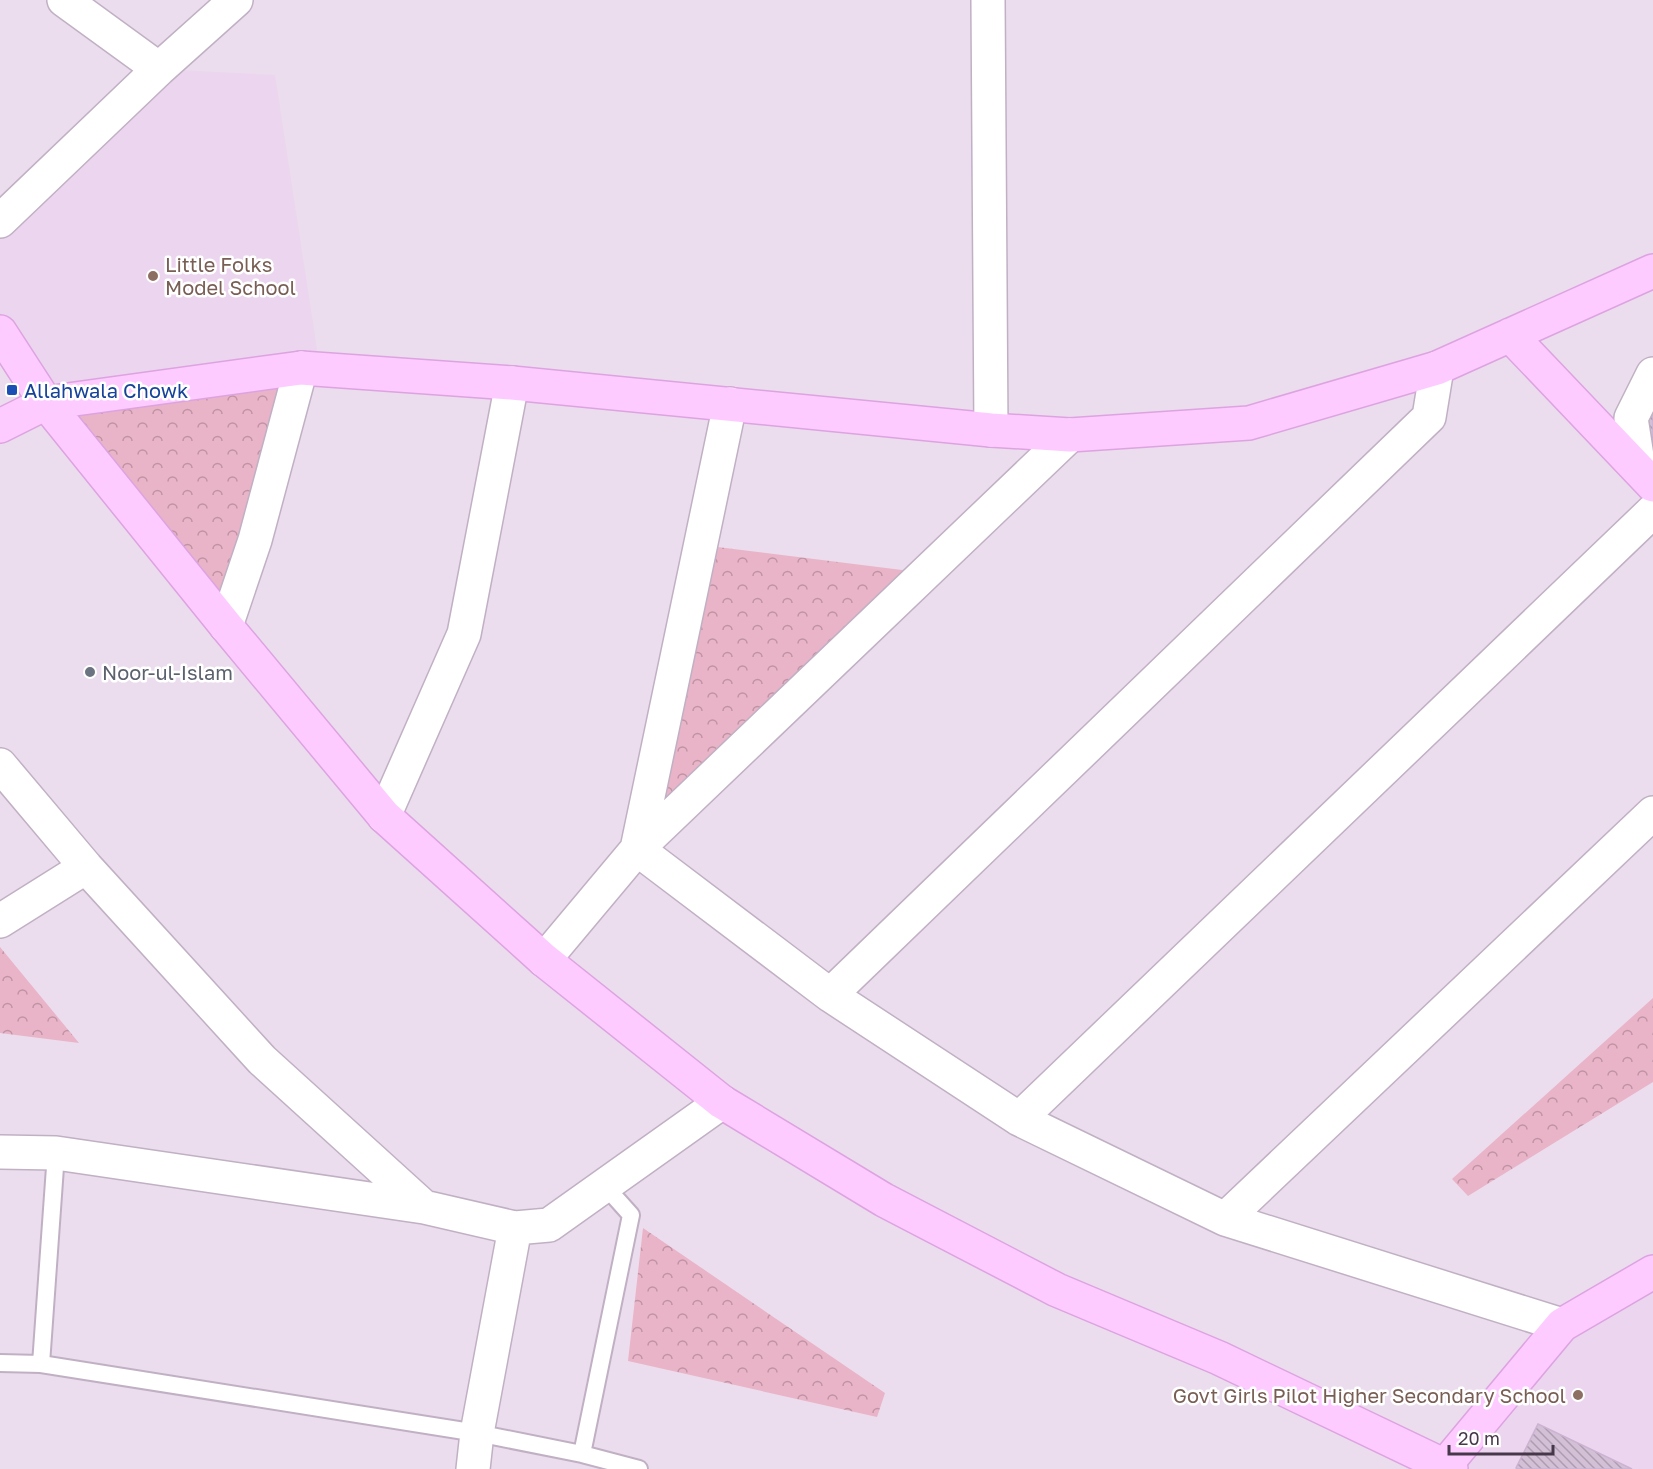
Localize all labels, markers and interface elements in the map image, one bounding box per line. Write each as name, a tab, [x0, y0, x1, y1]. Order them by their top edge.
place label: Little Folks Model School	[165, 252, 296, 299]
marker: Little Folks Model School	[146, 269, 160, 283]
place label: Allahwala Chowk	[24, 378, 188, 402]
marker: Allahwala Chowk	[5, 383, 19, 397]
place label: Noor-ul-Islam	[102, 660, 233, 684]
marker: Noor-ul-Islam	[83, 665, 97, 679]
place label: Govt Girls Pilot Higher Secondary School	[1173, 1383, 1566, 1407]
marker: Govt Girls Pilot Higher Secondary School	[1571, 1388, 1585, 1402]
scale bar	[1449, 1418, 1552, 1456]
text: 20 m	[1458, 1427, 1500, 1449]

